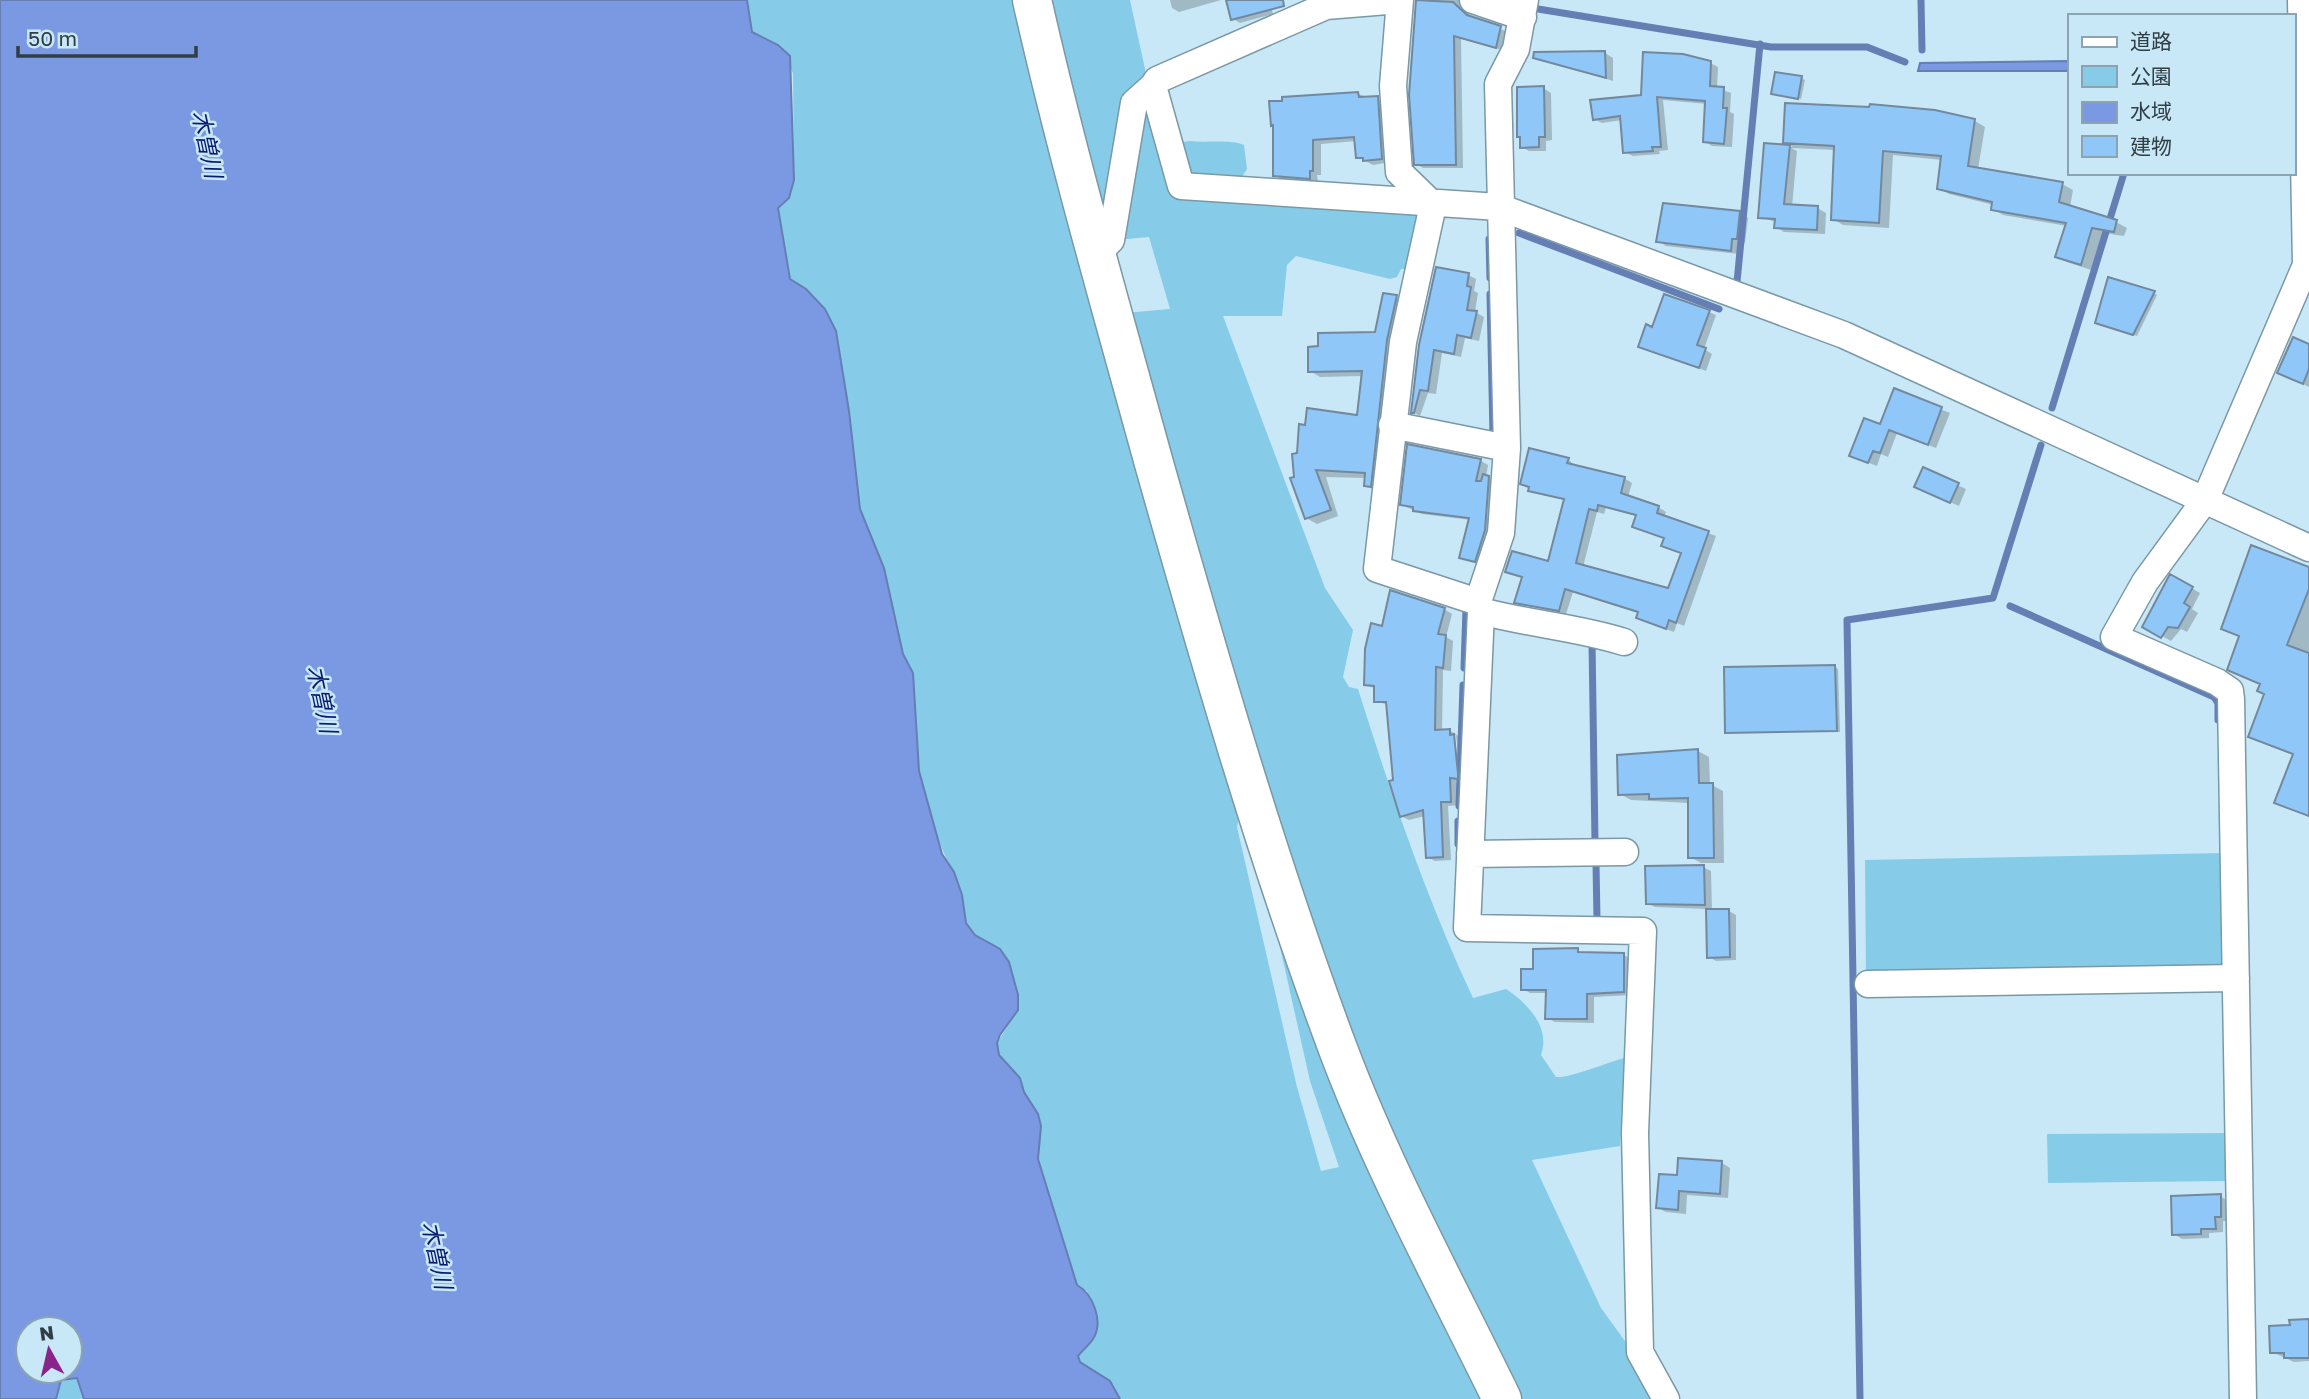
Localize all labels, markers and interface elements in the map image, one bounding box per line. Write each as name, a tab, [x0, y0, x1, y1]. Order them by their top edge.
scale bar	[18, 14, 196, 58]
legend	[2068, 14, 2295, 175]
text: 50 m	[28, 25, 77, 51]
text: 道路	[2130, 28, 2172, 54]
text: 公園	[2130, 63, 2172, 89]
text: 水域	[2130, 98, 2172, 124]
water label: 木曽川	[187, 107, 229, 184]
text: 建物	[2130, 133, 2172, 159]
water label: 木曽川	[302, 662, 344, 739]
water label: 木曽川	[417, 1218, 459, 1295]
north arrow	[14, 1315, 84, 1385]
text: N	[38, 1320, 55, 1345]

